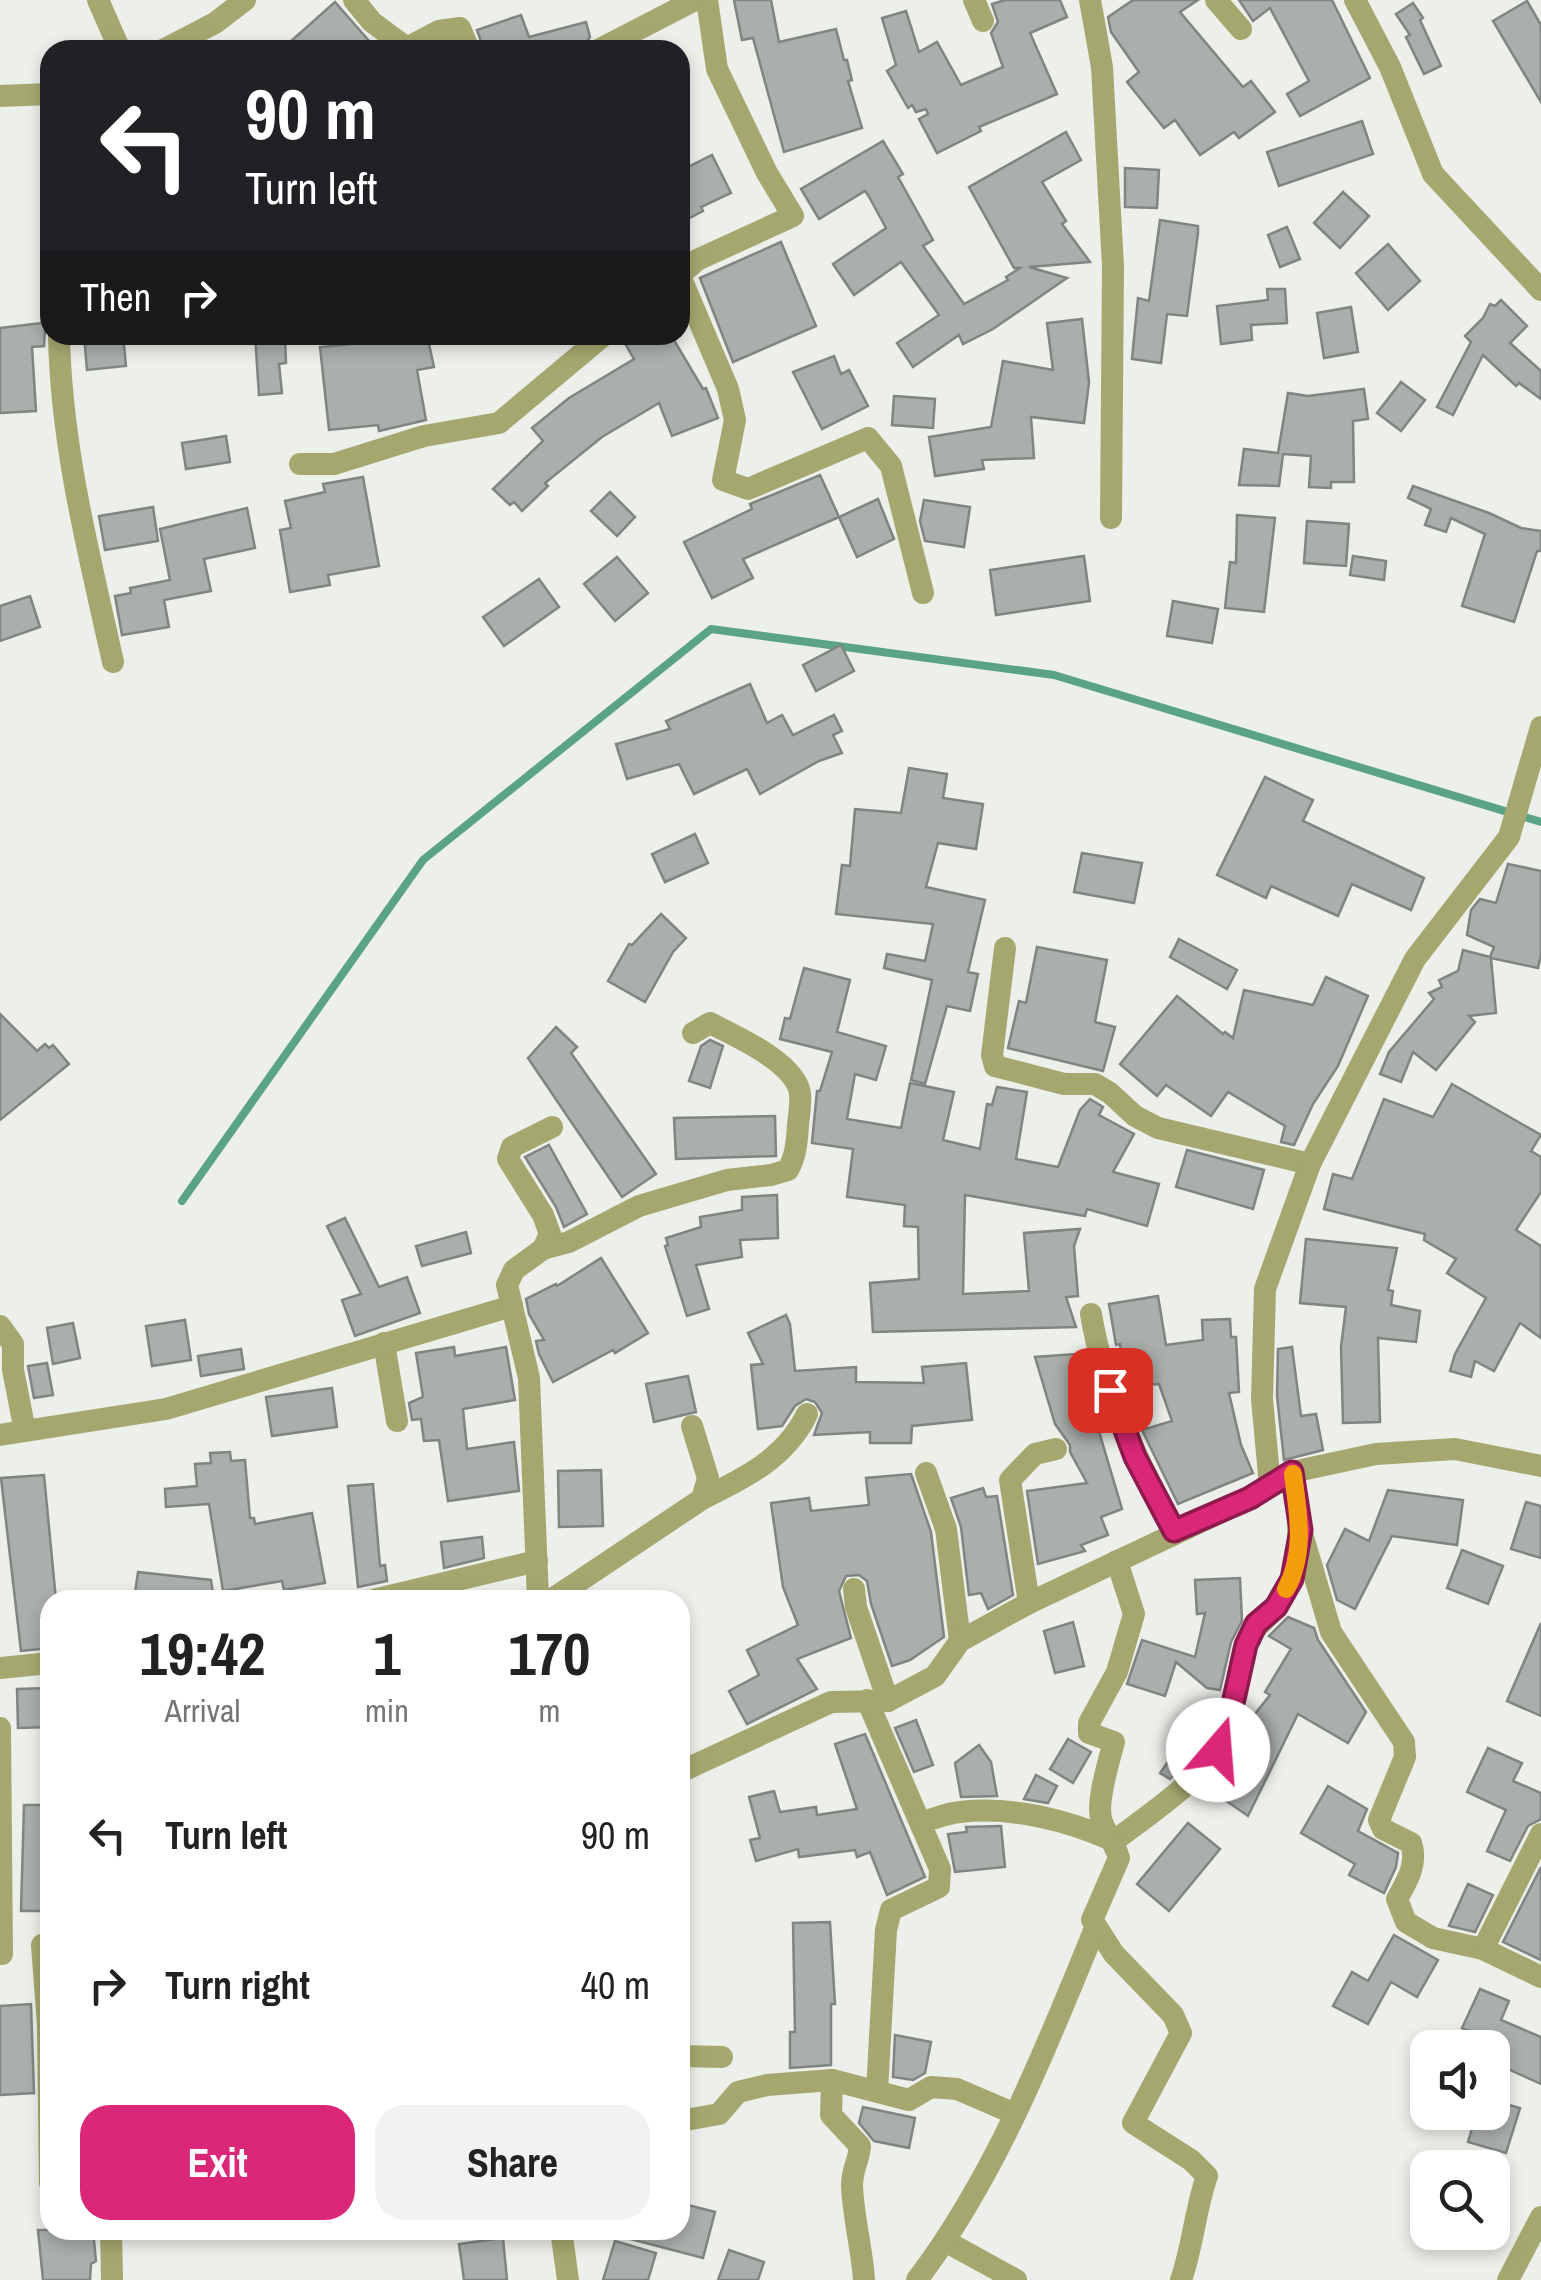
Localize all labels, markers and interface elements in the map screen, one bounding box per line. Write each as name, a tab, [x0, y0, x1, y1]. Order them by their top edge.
text: 90 m	[245, 67, 376, 161]
icon: left	[80, 80, 210, 210]
text: Turn left	[245, 157, 377, 218]
icon: right	[171, 270, 226, 325]
text: Then	[80, 272, 151, 323]
pin	[1068, 1348, 1153, 1433]
icon: arrive	[1083, 1363, 1138, 1418]
text: 19:42	[140, 1613, 265, 1694]
text: 1	[373, 1613, 401, 1694]
text: 170	[508, 1613, 590, 1694]
text: Arrival	[165, 1689, 240, 1732]
text: min	[365, 1689, 409, 1732]
text: m	[538, 1689, 560, 1732]
position arrow	[1166, 1698, 1270, 1802]
icon: left	[80, 1808, 135, 1863]
text: Turn left	[165, 1810, 287, 1861]
text: 90 m	[581, 1810, 650, 1861]
icon: right	[80, 1958, 135, 2013]
text: Turn right	[165, 1960, 310, 2011]
text: 40 m	[581, 1960, 650, 2011]
map controls	[1410, 2030, 1510, 2250]
button: sound	[1410, 2030, 1510, 2130]
button: Exit	[80, 2105, 355, 2220]
button: Share	[375, 2105, 650, 2220]
button: search	[1410, 2150, 1510, 2250]

